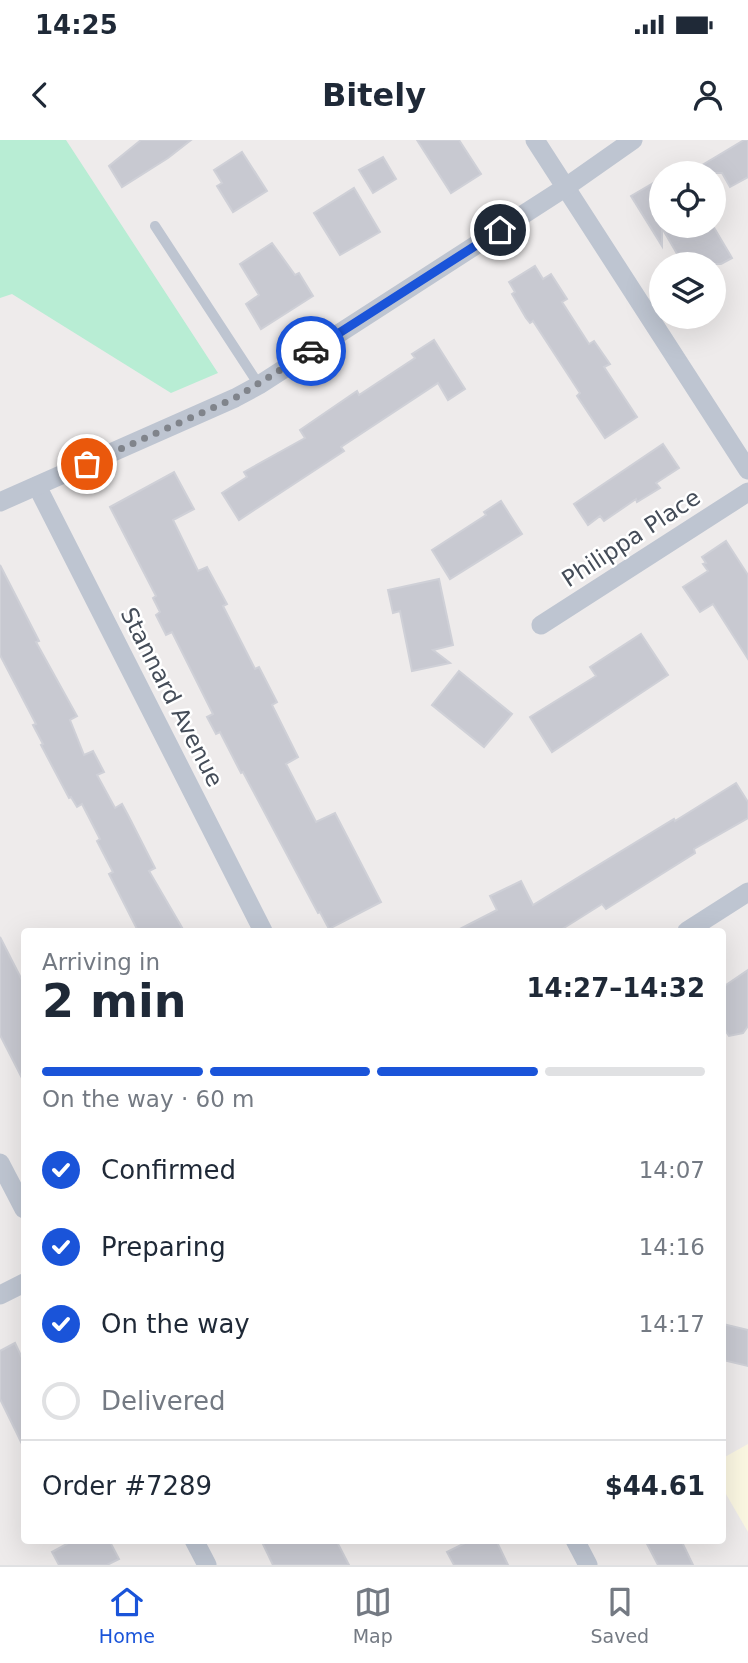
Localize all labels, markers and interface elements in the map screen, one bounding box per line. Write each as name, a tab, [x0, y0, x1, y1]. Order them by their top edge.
text: 14:25	[35, 10, 118, 40]
icon: back	[21, 76, 59, 114]
text: Bitely	[322, 76, 426, 114]
icon: person	[689, 76, 727, 114]
map controls	[649, 161, 726, 329]
button: locate	[649, 161, 726, 238]
pin	[470, 200, 530, 260]
icon: home	[481, 211, 519, 249]
button: layers	[649, 252, 726, 329]
courier	[276, 316, 346, 386]
icon: car	[292, 332, 330, 370]
pin	[57, 434, 117, 494]
icon: bag	[68, 445, 106, 483]
street label: Philippa Place	[557, 484, 705, 592]
street label: Stannard Avenue	[116, 603, 228, 791]
text: Arriving in	[42, 949, 160, 975]
text: 14:27–14:32	[526, 973, 705, 1003]
text: 2 min	[42, 974, 186, 1028]
text: On the way · 60 m	[42, 1086, 254, 1112]
icon: check	[42, 1151, 80, 1189]
text: Confirmed	[101, 1155, 236, 1185]
text: 14:07	[639, 1157, 705, 1183]
icon: check	[42, 1228, 80, 1266]
text: Preparing	[101, 1232, 226, 1262]
text: 14:16	[639, 1234, 705, 1260]
icon: check	[42, 1305, 80, 1343]
text: On the way	[101, 1309, 250, 1339]
text: 14:17	[639, 1311, 705, 1337]
text: Delivered	[101, 1386, 225, 1416]
text: Order #7289	[42, 1471, 212, 1501]
text: $44.61	[605, 1471, 705, 1501]
tab: Home	[99, 1583, 155, 1647]
tab: Map	[353, 1583, 393, 1647]
tab: Saved	[590, 1583, 649, 1647]

